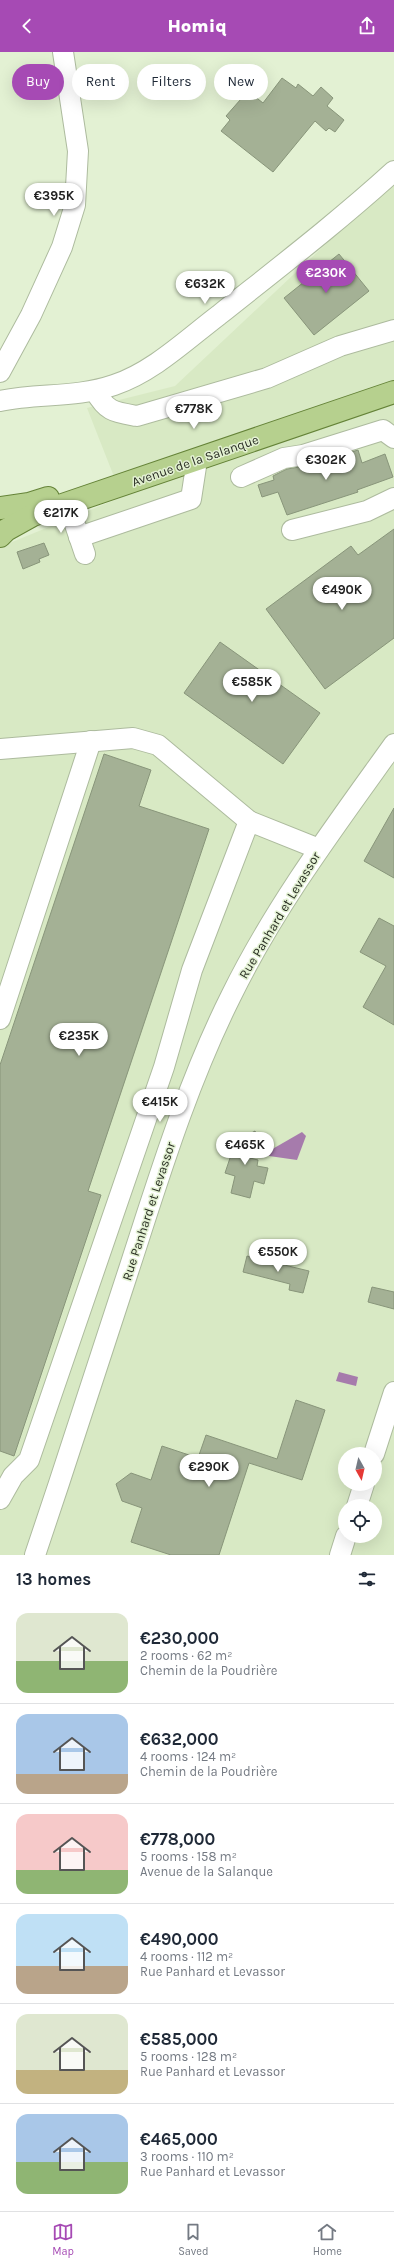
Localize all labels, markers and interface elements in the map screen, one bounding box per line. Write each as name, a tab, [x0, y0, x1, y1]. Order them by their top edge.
icon: back	[16, 15, 38, 37]
text: Homiq	[167, 15, 227, 37]
icon: share	[356, 15, 378, 37]
chip: Buy	[12, 64, 64, 100]
chip: Rent	[72, 64, 129, 100]
chip: Filters	[137, 64, 206, 100]
chip: New	[214, 64, 268, 100]
pin: €395K	[26, 183, 82, 217]
text: €395K	[34, 188, 74, 203]
pin: €230K	[298, 260, 354, 294]
text: €230K	[306, 265, 346, 280]
pin: €632K	[177, 271, 233, 305]
text: €632K	[185, 276, 225, 291]
pin: €778K	[166, 396, 222, 430]
text: €778K	[175, 401, 213, 416]
street label: Avenue de la Salanque	[130, 432, 261, 490]
pin: €302K	[298, 447, 354, 481]
text: €302K	[306, 452, 346, 467]
pin: €217K	[33, 500, 89, 534]
text: €217K	[43, 505, 79, 520]
pin: €490K	[314, 577, 370, 611]
text: €490K	[322, 582, 362, 597]
pin: €585K	[224, 669, 280, 703]
text: €585K	[232, 674, 272, 689]
street label: Rue Panhard et Levassor	[236, 849, 323, 981]
pin: €235K	[51, 1023, 107, 1057]
text: €235K	[59, 1028, 99, 1043]
pin: €415K	[132, 1089, 188, 1123]
text: €415K	[142, 1094, 178, 1109]
pin: €465K	[217, 1132, 273, 1166]
text: €465K	[225, 1137, 265, 1152]
street label: Rue Panhard et Levassor	[119, 1140, 178, 1282]
pin: €550K	[250, 1239, 306, 1273]
text: €550K	[258, 1244, 298, 1259]
north arrow	[338, 1447, 382, 1491]
map controls	[338, 1447, 382, 1543]
pin: €290K	[181, 1454, 237, 1488]
text: €290K	[189, 1459, 229, 1474]
button: locate	[338, 1499, 382, 1543]
icon: filters	[356, 1568, 378, 1590]
text: 13 homes	[16, 1569, 91, 1589]
text: €230,000	[140, 1628, 219, 1648]
icon: home	[48, 1629, 96, 1677]
text: 2 rooms · 62 m²	[140, 1648, 232, 1663]
text: Chemin de la Poudrière	[140, 1663, 277, 1678]
text: €632,000	[140, 1729, 219, 1749]
icon: home	[48, 1730, 96, 1778]
text: 4 rooms · 124 m²	[140, 1749, 236, 1764]
text: Chemin de la Poudrière	[140, 1764, 277, 1779]
text: €778,000	[140, 1829, 215, 1849]
icon: home	[48, 1830, 96, 1878]
text: 5 rooms · 158 m²	[140, 1849, 237, 1864]
text: Avenue de la Salanque	[140, 1864, 273, 1879]
text: €490,000	[140, 1929, 219, 1949]
icon: home	[48, 1930, 96, 1978]
text: 4 rooms · 112 m²	[140, 1949, 233, 1964]
text: Rue Panhard et Levassor	[140, 1964, 285, 1979]
text: €585,000	[140, 2029, 218, 2049]
icon: home	[48, 2030, 96, 2078]
text: 5 rooms · 128 m²	[140, 2049, 237, 2064]
text: Rue Panhard et Levassor	[140, 2064, 285, 2079]
text: €465,000	[140, 2129, 218, 2149]
icon: home	[48, 2130, 96, 2178]
text: 3 rooms · 110 m²	[140, 2149, 234, 2164]
text: Rue Panhard et Levassor	[140, 2164, 285, 2179]
tab: Map	[52, 2221, 74, 2258]
tab: Saved	[178, 2221, 209, 2258]
tab: Home	[313, 2221, 342, 2258]

